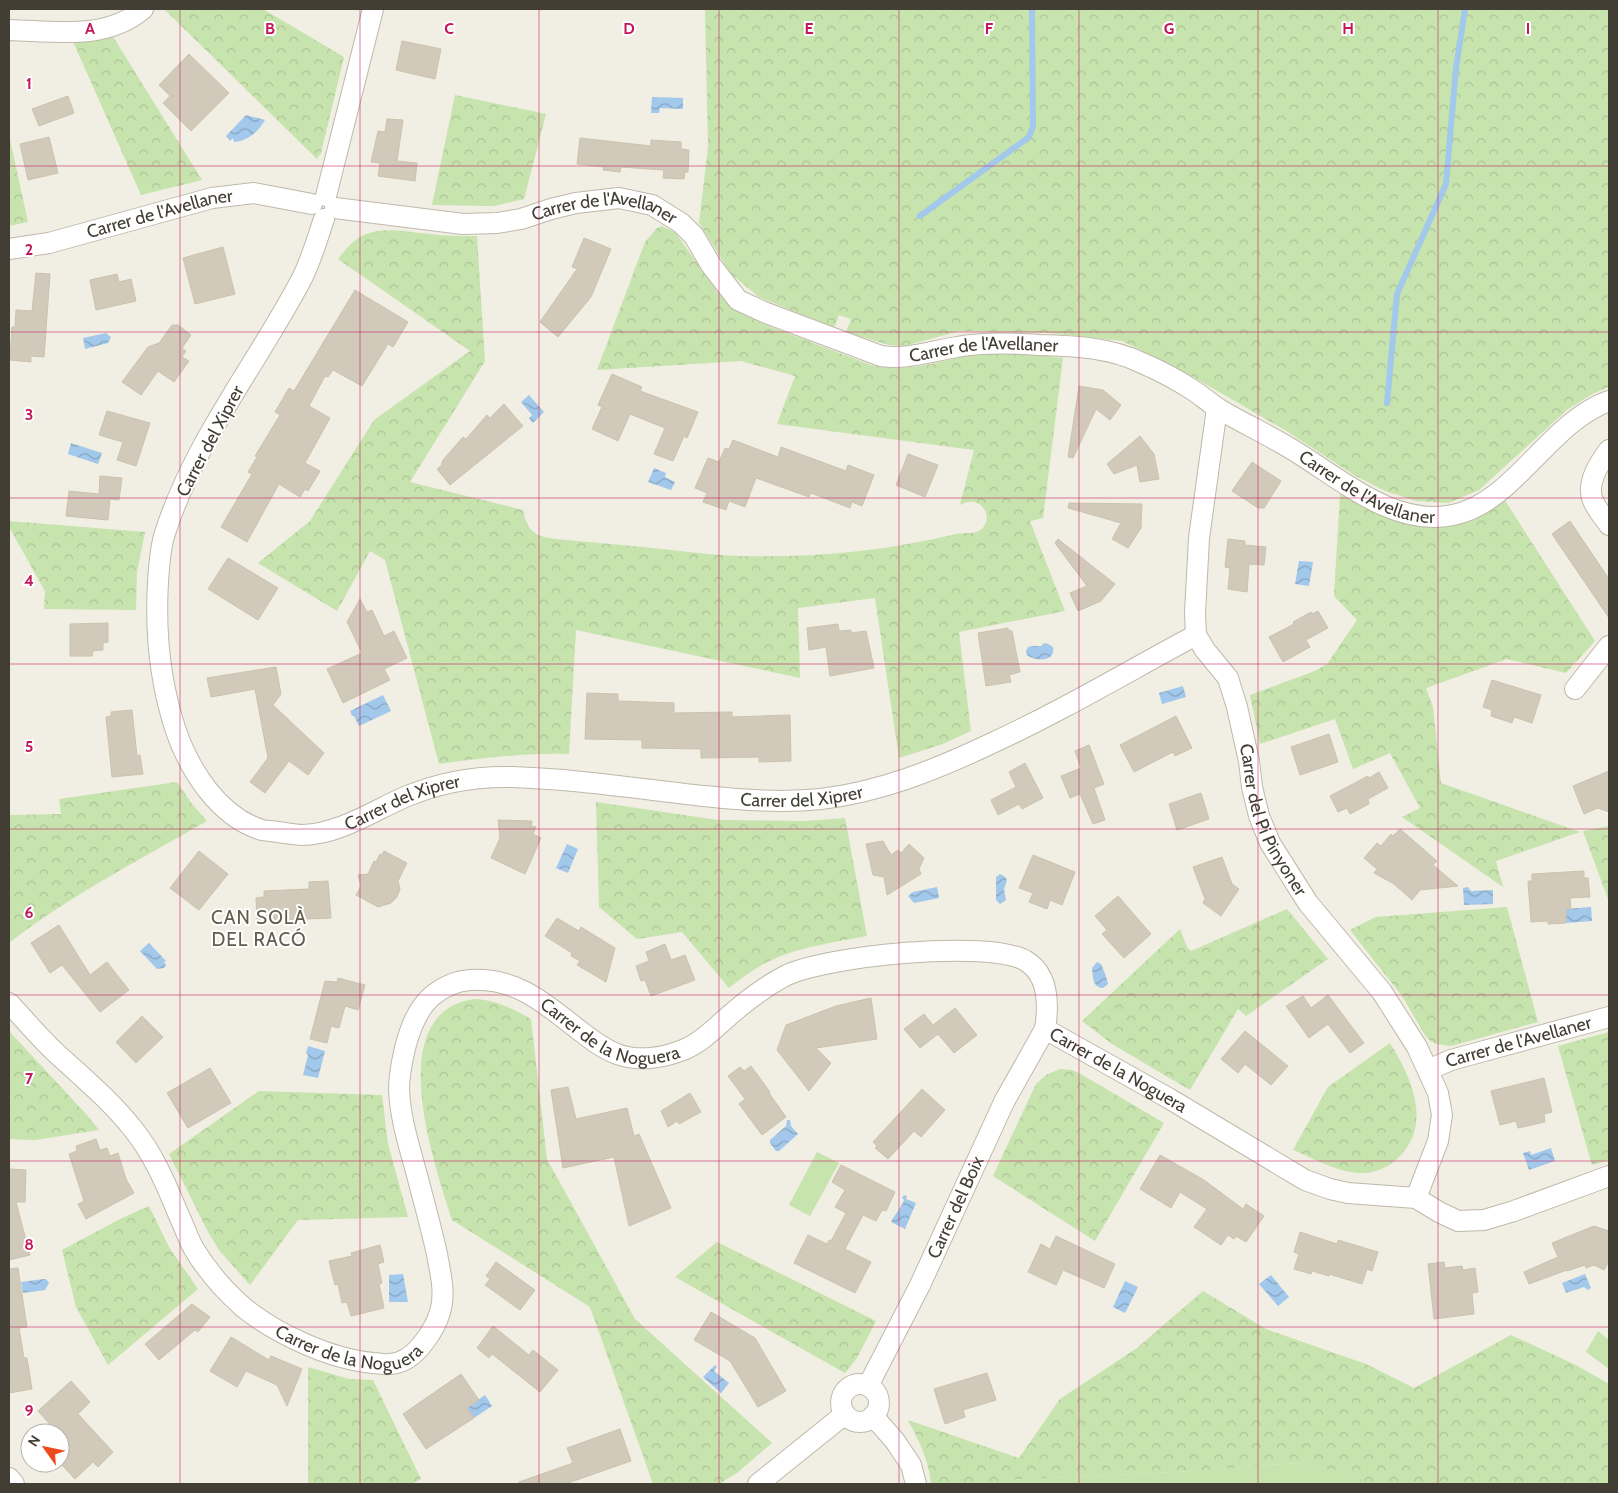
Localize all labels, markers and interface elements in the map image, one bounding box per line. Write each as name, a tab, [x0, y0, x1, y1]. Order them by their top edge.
text: A	[85, 19, 95, 38]
text: B	[265, 19, 275, 38]
text: C	[444, 19, 454, 38]
text: D	[623, 19, 635, 38]
text: E	[804, 19, 814, 38]
text: F	[985, 19, 994, 38]
text: G	[1164, 19, 1174, 38]
text: H	[1342, 19, 1354, 38]
text: I	[1526, 19, 1530, 38]
text: 1	[26, 74, 32, 93]
street label: Carrer de l'Avellaner	[84, 185, 234, 243]
street label: Carrer de l'Avellaner	[529, 187, 681, 229]
text: 2	[25, 240, 33, 259]
street label: Carrer de l'Avellaner	[908, 332, 1059, 367]
street label: Carrer del Xiprer	[172, 381, 249, 500]
text: 3	[25, 405, 33, 424]
street label: Carrer de l'Avellaner	[1295, 446, 1435, 528]
text: 4	[24, 571, 34, 590]
text: 5	[25, 737, 33, 756]
street label: Carrer del Pi Pinyoner	[1234, 742, 1312, 900]
street label: Carrer del Xiprer	[341, 770, 462, 835]
street label: Carrer del Xiprer	[740, 781, 865, 812]
text: 6	[25, 903, 34, 922]
district label: CAN SOLÀ DEL RACÓ	[211, 905, 307, 951]
street label: Carrer de la Noguera	[536, 993, 683, 1069]
street label: Carrer de l'Avellaner	[1443, 1011, 1594, 1072]
street label: Carrer de la Noguera	[1046, 1023, 1191, 1118]
text: 7	[25, 1069, 34, 1088]
street label: Carrer del Boix	[923, 1152, 989, 1262]
text: 8	[24, 1235, 34, 1254]
street label: Carrer de la Noguera	[271, 1320, 428, 1375]
text: 9	[25, 1401, 34, 1420]
north arrow	[20, 1423, 70, 1473]
text: N	[24, 1432, 44, 1450]

